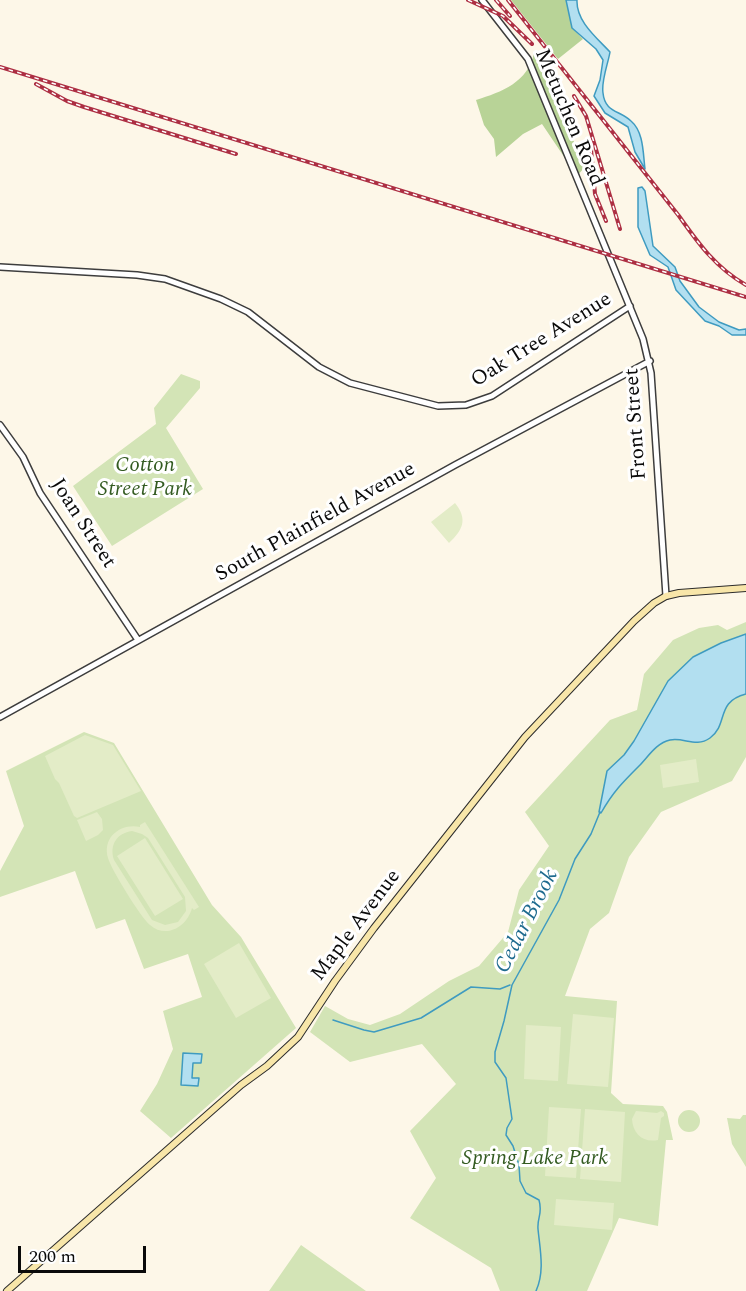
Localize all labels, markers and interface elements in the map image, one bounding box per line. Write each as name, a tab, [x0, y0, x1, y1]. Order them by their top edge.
street label: Metuchen Road	[528, 46, 608, 190]
street label: Oak Tree Avenue	[467, 288, 617, 394]
street label: Front Street	[621, 367, 653, 481]
park label: Cotton Street Park	[98, 454, 192, 504]
street label: South Plainfield Avenue	[212, 458, 420, 588]
street label: Joan Street	[44, 474, 120, 574]
street label: Maple Avenue	[307, 865, 407, 987]
water label: Cedar Brook	[491, 866, 565, 978]
park label: Spring Lake Park	[462, 1147, 608, 1173]
scale bar	[21, 1234, 148, 1272]
text: 200 m	[29, 1243, 76, 1270]

